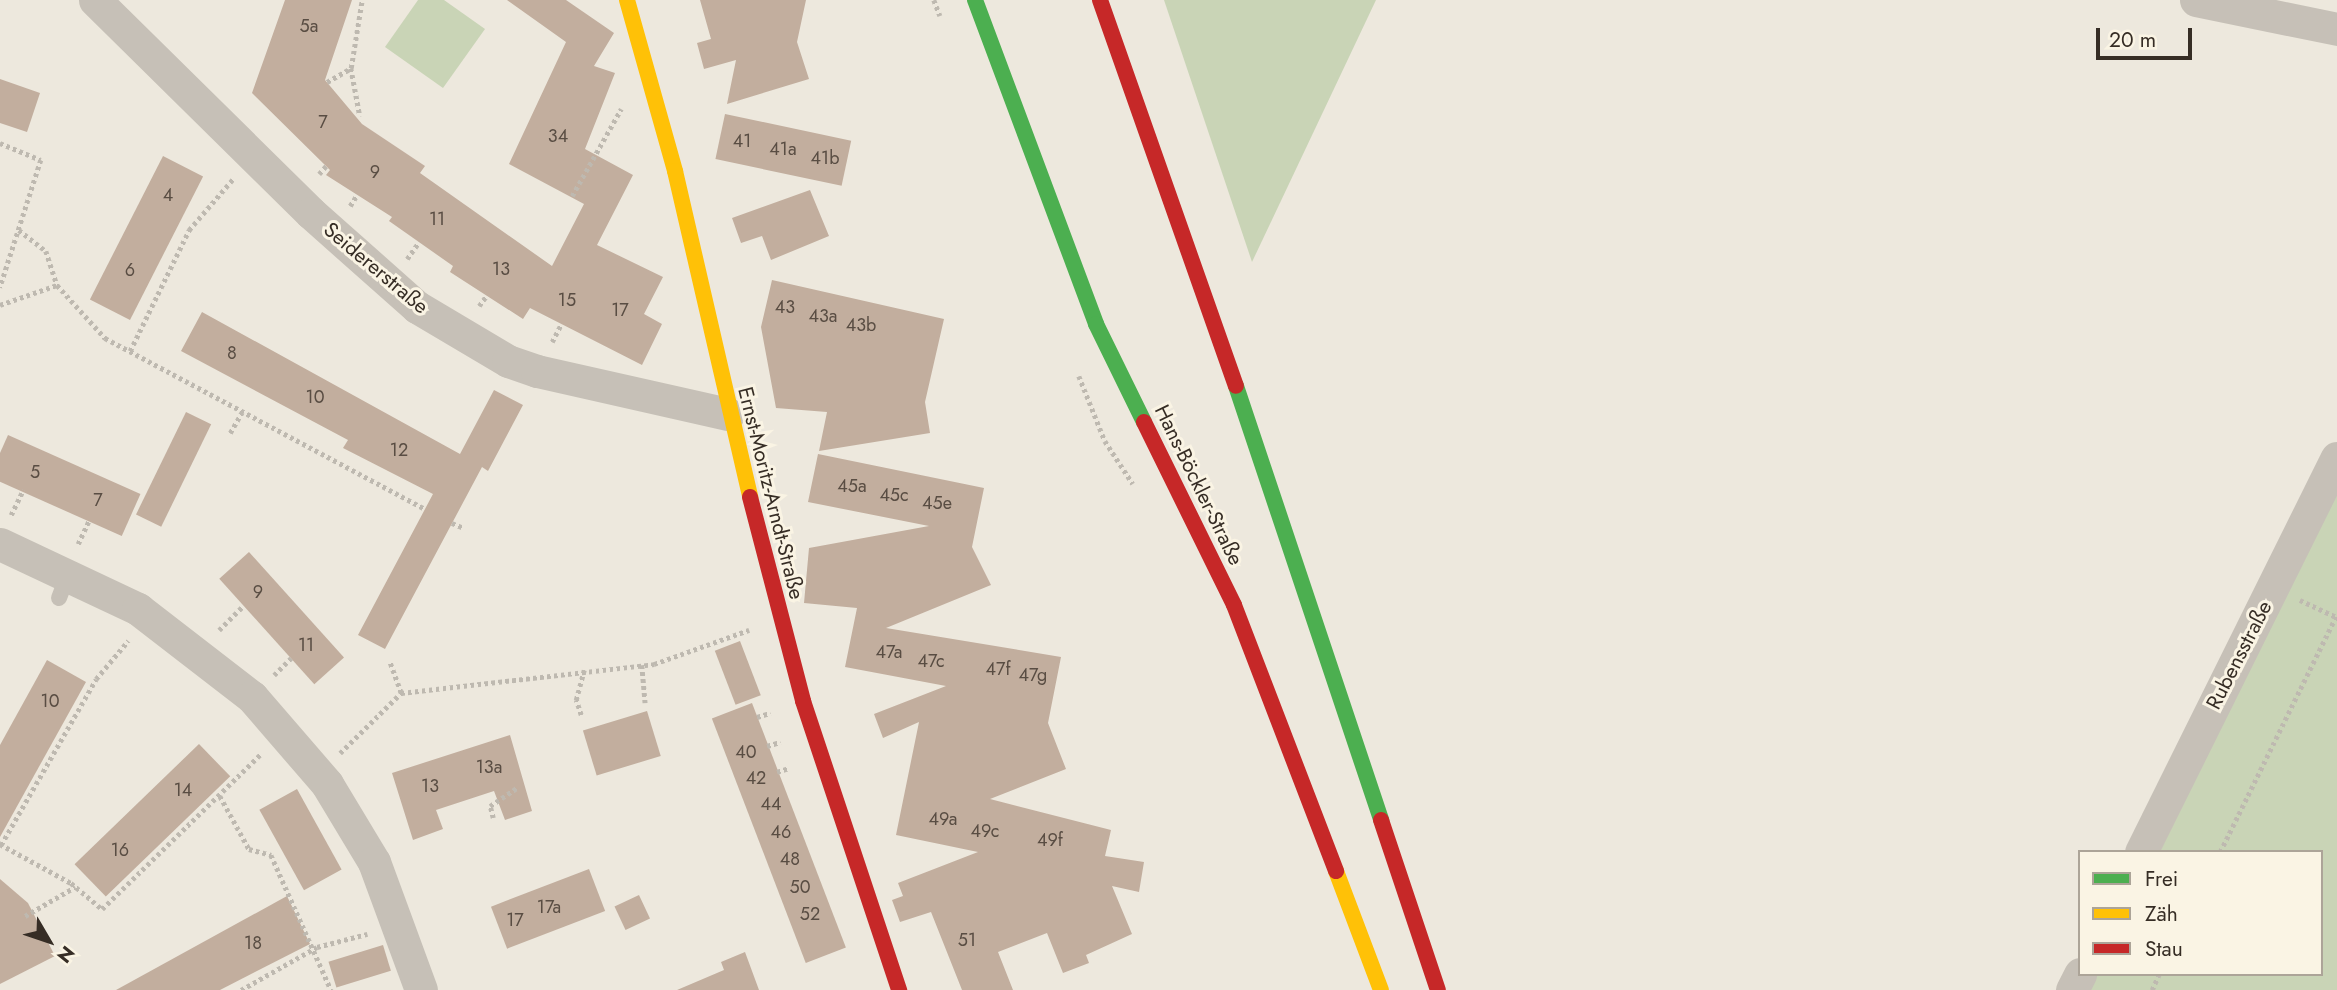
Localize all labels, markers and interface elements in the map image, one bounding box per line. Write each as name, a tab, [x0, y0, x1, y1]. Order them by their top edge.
scale bar	[2099, 14, 2195, 58]
house number: 5a	[300, 15, 318, 37]
text: 20 m	[2109, 25, 2156, 55]
house number: 7	[318, 111, 328, 133]
house number: 34	[548, 125, 568, 147]
house number: 41	[733, 130, 751, 152]
house number: 41a	[769, 138, 797, 160]
house number: 41b	[811, 147, 839, 169]
house number: 9	[370, 161, 380, 183]
house number: 4	[163, 184, 173, 206]
house number: 11	[429, 208, 445, 230]
street label: Seidererstraße	[319, 217, 433, 319]
house number: 13	[492, 258, 510, 280]
house number: 6	[125, 259, 135, 281]
house number: 15	[558, 289, 576, 311]
house number: 43	[775, 296, 795, 318]
house number: 17	[611, 299, 629, 321]
house number: 43a	[809, 305, 837, 327]
house number: 43b	[846, 314, 876, 336]
house number: 8	[227, 342, 237, 364]
street label: Ernst-Moritz-Arndt-Straße	[732, 384, 810, 602]
house number: 10	[306, 386, 324, 408]
street label: Hans-Böckler-Straße	[1149, 401, 1249, 569]
house number: 12	[390, 439, 408, 461]
house number: 5	[30, 461, 40, 483]
house number: 45a	[837, 475, 867, 497]
house number: 45c	[879, 484, 909, 506]
house number: 7	[93, 489, 103, 511]
house number: 45e	[922, 492, 952, 514]
house number: 9	[253, 581, 263, 603]
street label: Rubensstraße	[2201, 596, 2277, 714]
house number: 11	[298, 634, 314, 656]
house number: 47a	[876, 641, 902, 663]
house number: 47c	[917, 650, 945, 672]
house number: 47f	[985, 658, 1011, 680]
house number: 47g	[1019, 664, 1047, 686]
house number: 10	[41, 690, 59, 712]
house number: 40	[735, 741, 757, 763]
house number: 13a	[476, 756, 502, 778]
house number: 42	[746, 767, 766, 789]
house number: 13	[421, 775, 439, 797]
house number: 14	[174, 779, 192, 801]
house number: 44	[761, 793, 781, 815]
house number: 49a	[929, 808, 957, 830]
house number: 49c	[971, 820, 999, 842]
house number: 46	[771, 821, 791, 843]
house number: 49f	[1037, 829, 1063, 851]
house number: 16	[111, 839, 129, 861]
house number: 48	[780, 848, 800, 870]
legend	[2078, 850, 2323, 976]
text: Frei	[2145, 864, 2178, 894]
house number: 50	[790, 876, 810, 898]
house number: 17a	[537, 896, 561, 918]
text: Zäh	[2145, 899, 2178, 929]
house number: 52	[800, 903, 820, 925]
north arrow	[14, 906, 84, 976]
house number: 17	[506, 909, 524, 931]
house number: 51	[958, 929, 976, 951]
house number: 18	[244, 932, 262, 954]
text: Stau	[2145, 934, 2183, 964]
text: N	[50, 940, 81, 969]

